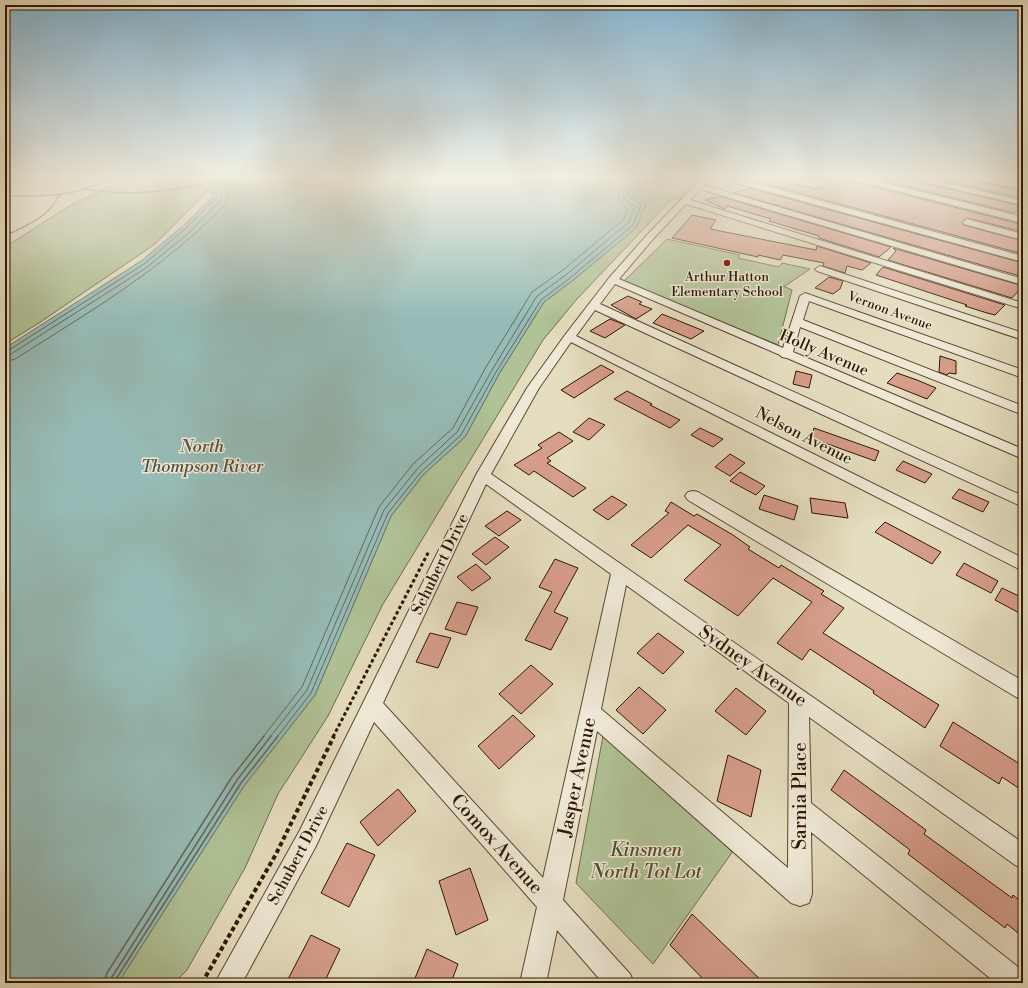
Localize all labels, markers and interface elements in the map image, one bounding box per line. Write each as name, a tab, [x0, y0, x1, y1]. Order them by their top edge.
marker: Arthur Hatton Elementary School	[722, 258, 732, 268]
place label: Arthur Hatton Elementary School	[671, 269, 783, 300]
street label: Vernon Avenue	[845, 288, 935, 334]
street label: Holly Avenue	[776, 325, 872, 381]
street label: Nelson Avenue	[752, 403, 856, 469]
water label: North Thompson River	[141, 436, 264, 478]
street label: Schubert Drive	[407, 510, 473, 618]
street label: Sydney Avenue	[694, 620, 812, 712]
street label: Jasper Avenue	[552, 715, 601, 840]
street label: Sarnia Place	[788, 742, 812, 850]
street label: Comox Avenue	[446, 789, 548, 899]
street label: Schubert Drive	[263, 802, 333, 908]
park label: Kinsmen North Tot Lot	[589, 838, 702, 884]

